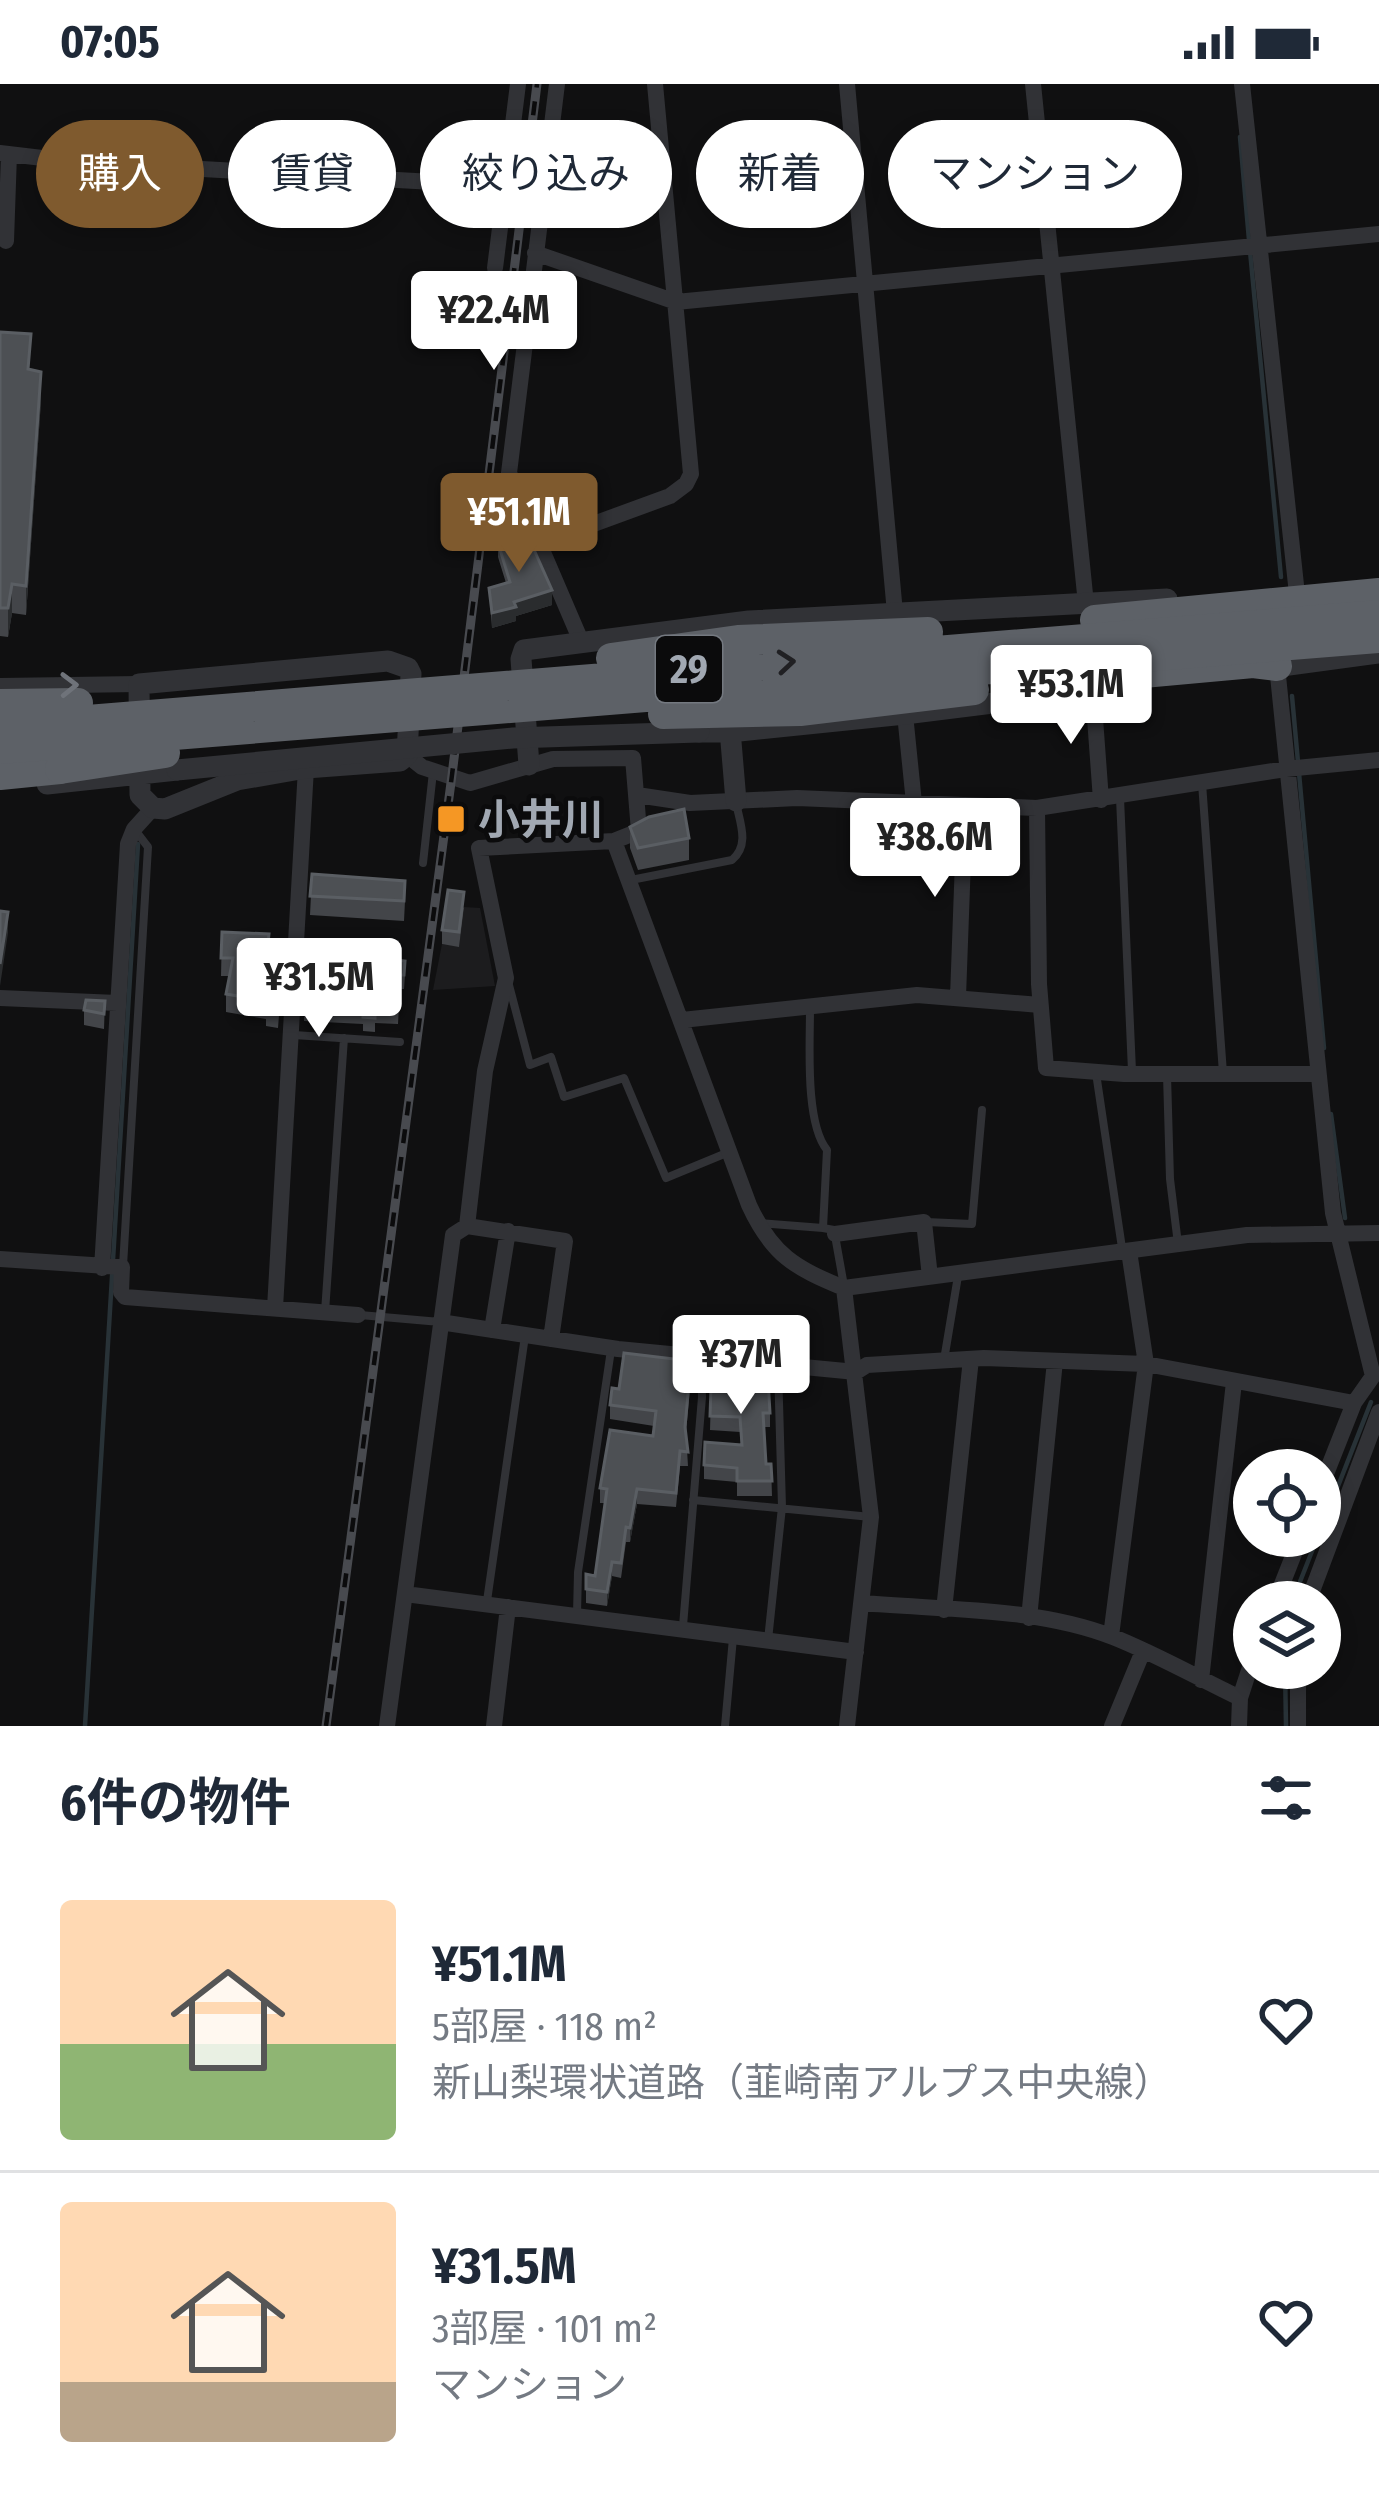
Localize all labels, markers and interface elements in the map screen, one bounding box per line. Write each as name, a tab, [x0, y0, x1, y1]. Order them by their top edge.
text: 07:05	[60, 15, 160, 69]
chip: 購入	[36, 120, 204, 228]
chip: 賃貸	[228, 120, 396, 228]
chip: 絞り込み	[420, 120, 672, 228]
chip: 新着	[696, 120, 864, 228]
chip: マンション	[888, 120, 1182, 228]
pin: ¥22.4M	[396, 271, 592, 373]
text: ¥22.4M	[438, 287, 550, 333]
pin: ¥51.1M	[421, 473, 617, 575]
text: ¥51.1M	[468, 489, 570, 535]
road number: 29	[656, 636, 722, 702]
pin: ¥53.1M	[973, 645, 1169, 747]
one-way arrow	[777, 649, 796, 675]
text: ¥53.1M	[1018, 661, 1124, 707]
one-way arrow	[60, 672, 79, 698]
place label: 小井川	[478, 795, 604, 845]
pin: ¥38.6M	[837, 798, 1033, 900]
marker: 小井川	[435, 803, 467, 835]
text: ¥38.6M	[877, 814, 993, 860]
pin: ¥31.5M	[221, 938, 417, 1040]
text: ¥31.5M	[264, 954, 374, 1000]
pin: ¥37M	[670, 1315, 812, 1417]
text: ¥37M	[700, 1331, 782, 1377]
map controls	[1233, 1449, 1341, 1689]
button: locate	[1233, 1449, 1341, 1557]
button: layers	[1233, 1581, 1341, 1689]
icon: filters	[1253, 1765, 1319, 1831]
text: 6件の物件	[60, 1772, 291, 1834]
text: ¥51.1M	[432, 1933, 567, 1995]
icon: home	[156, 1948, 300, 2092]
icon: heart	[1253, 1987, 1319, 2053]
text: 5部屋 · 118 m²	[432, 2004, 657, 2050]
text: 新山梨環状道路（韮崎南アルプス中央線）	[432, 2060, 1173, 2106]
text: ¥31.5M	[432, 2235, 576, 2297]
icon: home	[156, 2250, 300, 2394]
icon: heart	[1253, 2289, 1319, 2355]
text: 3部屋 · 101 m²	[432, 2306, 657, 2352]
text: マンション	[432, 2362, 627, 2408]

